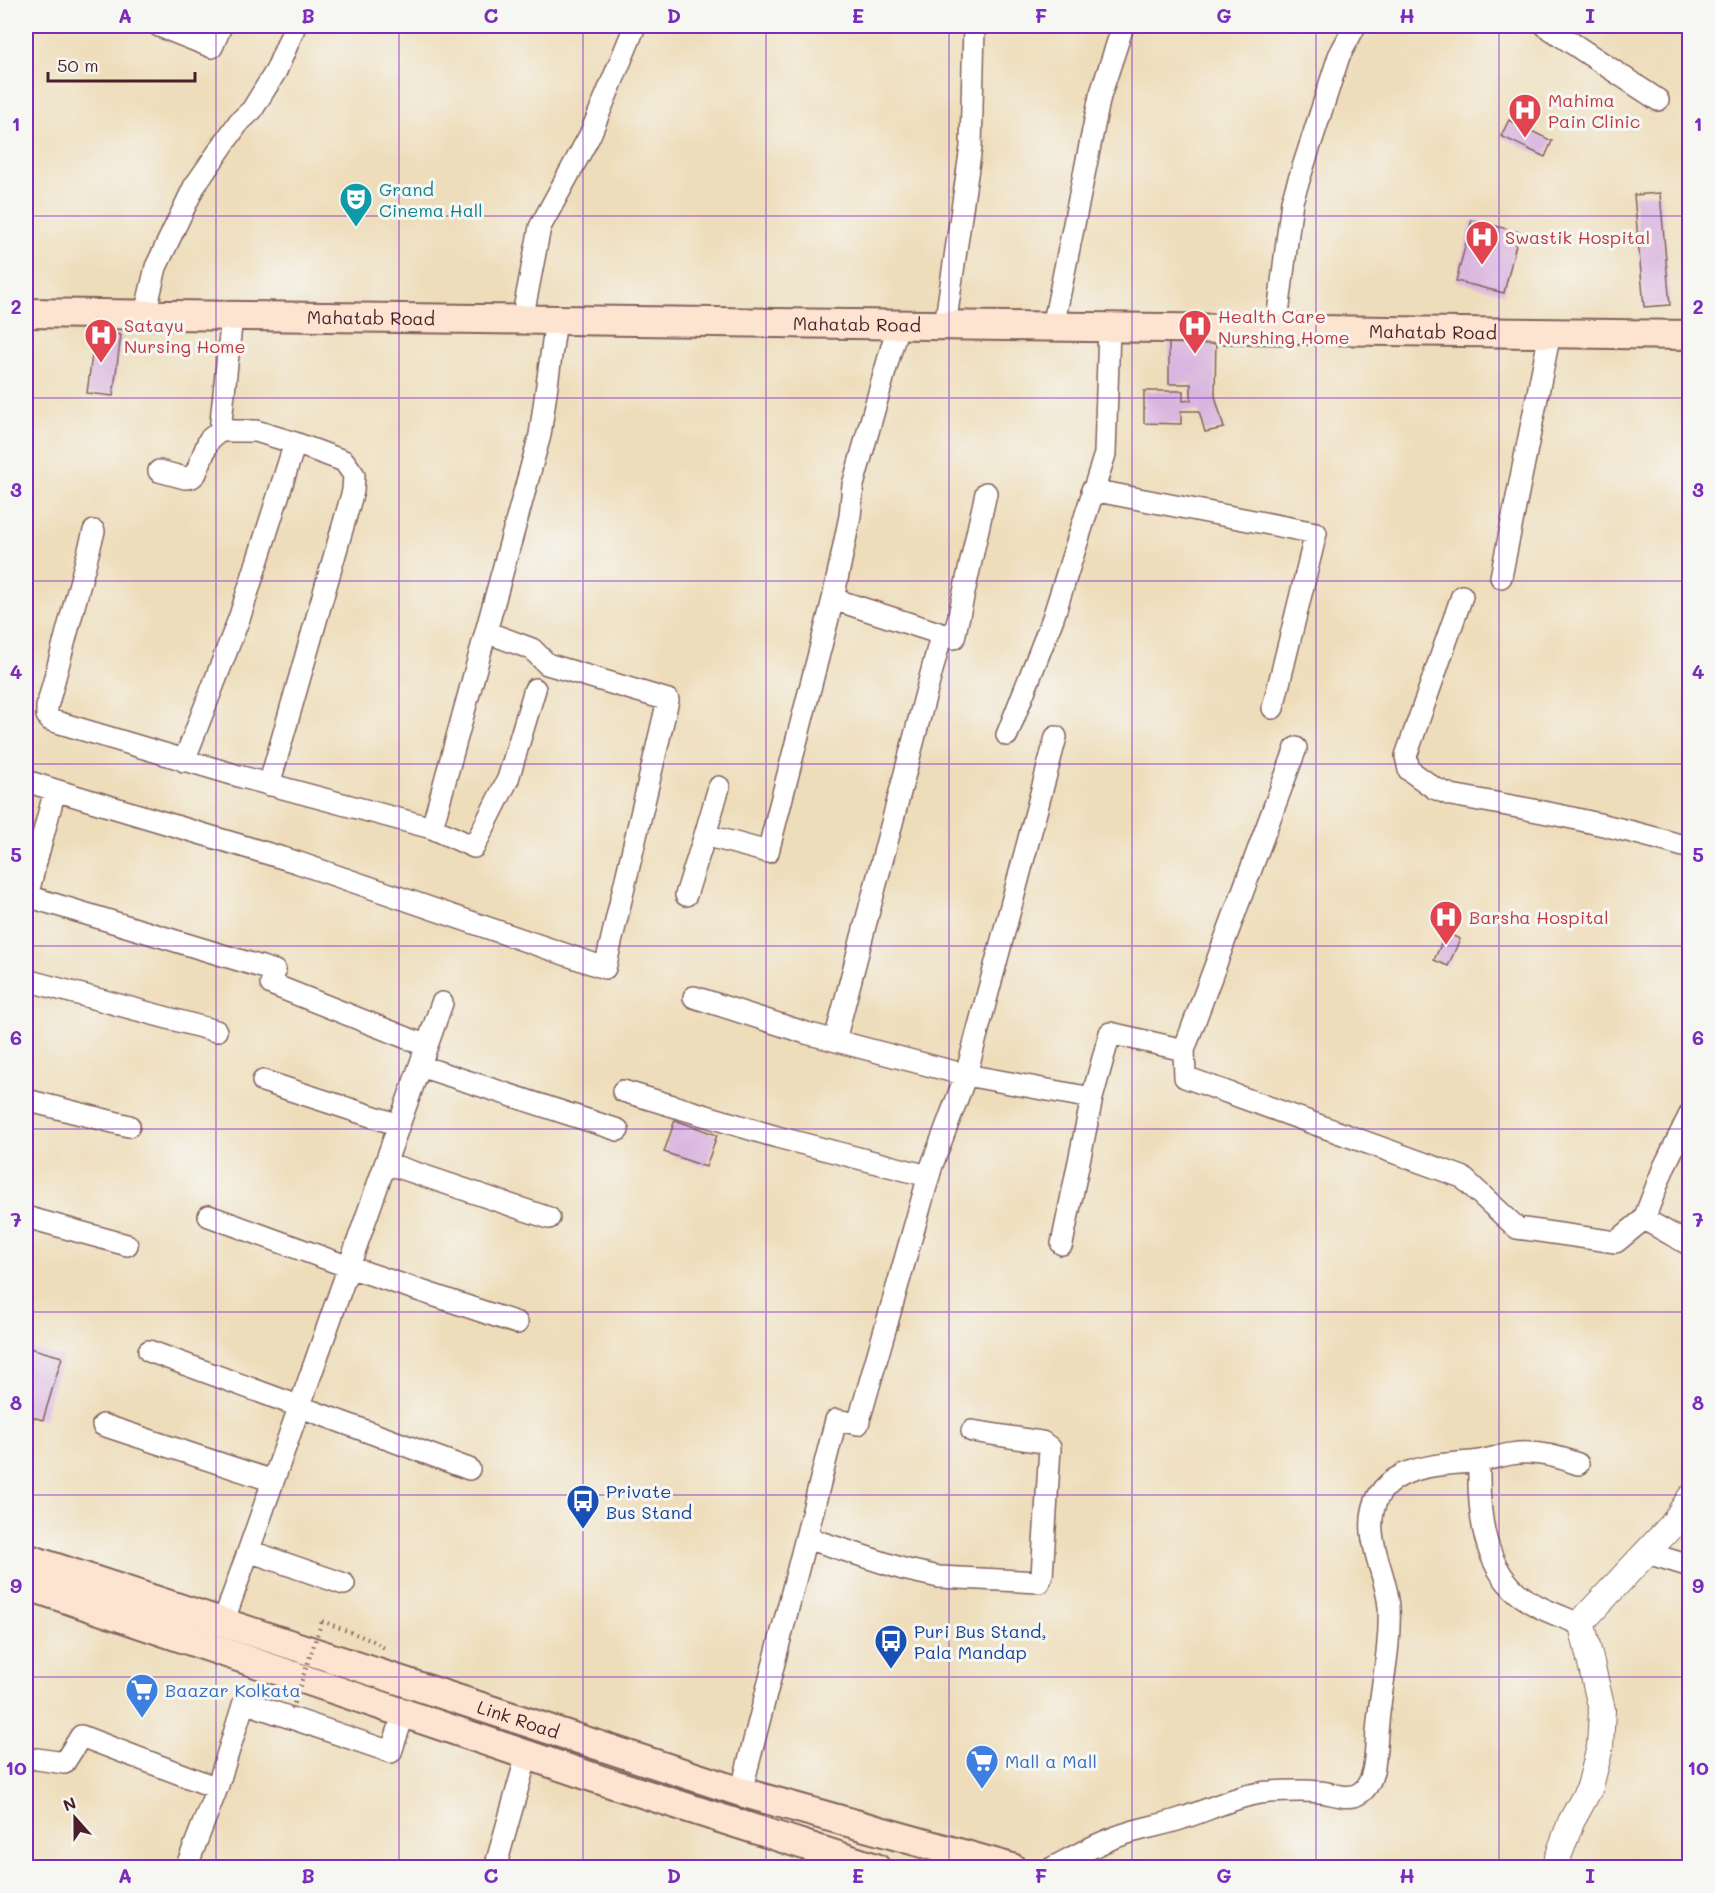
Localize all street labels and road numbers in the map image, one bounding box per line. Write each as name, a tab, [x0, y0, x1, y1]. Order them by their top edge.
street label: Mahatab Road	[307, 305, 435, 330]
street label: Mahatab Road	[793, 311, 921, 337]
street label: Mahatab Road	[1369, 319, 1497, 344]
street label: Link Road	[474, 1694, 563, 1744]

